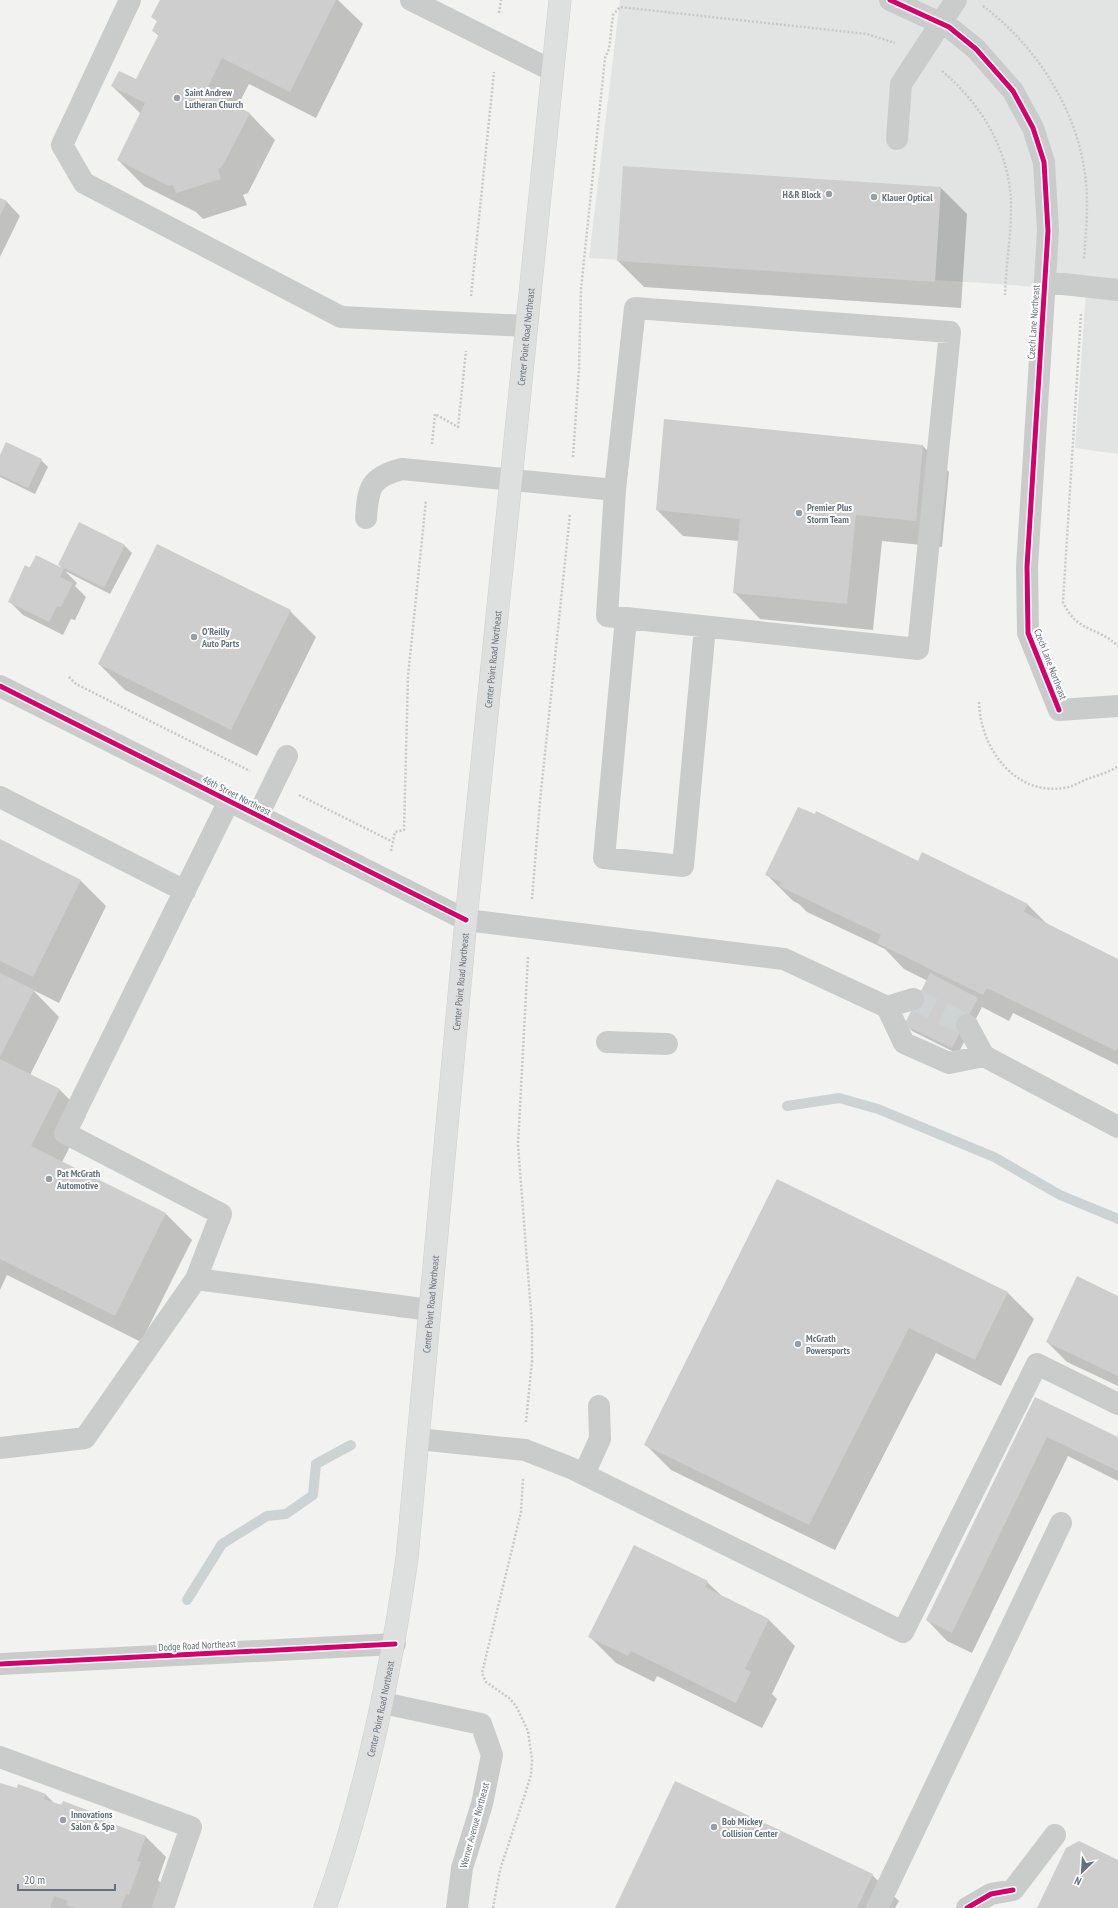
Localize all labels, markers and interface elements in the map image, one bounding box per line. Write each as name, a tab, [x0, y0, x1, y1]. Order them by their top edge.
place label: Saint Andrew Lutheran Church	[185, 86, 244, 111]
marker: Saint Andrew Lutheran Church	[172, 93, 182, 103]
place label: H&R Block	[782, 188, 822, 201]
marker: H&R Block	[824, 189, 834, 199]
place label: Klauer Optical	[882, 191, 933, 204]
marker: Klauer Optical	[869, 192, 879, 202]
street label: Czech Lane Northeast	[1024, 284, 1043, 360]
street label: Center Point Road Northeast	[515, 287, 538, 386]
place label: Premier Plus Storm Team	[807, 501, 853, 526]
marker: Premier Plus Storm Team	[794, 508, 804, 518]
street label: Center Point Road Northeast	[482, 610, 505, 709]
place label: O'Reilly Auto Parts	[201, 625, 240, 650]
street label: Czech Lane Northeast	[1031, 627, 1070, 702]
marker: O'Reilly Auto Parts	[189, 632, 199, 642]
street label: 46th Street Northeast	[200, 773, 273, 818]
street label: Center Point Road Northeast	[450, 932, 472, 1031]
place label: Pat McGrath Automotive	[56, 1167, 101, 1192]
marker: Pat McGrath Automotive	[44, 1174, 54, 1184]
street label: Center Point Road Northeast	[420, 1255, 442, 1354]
place label: McGrath Powersports	[806, 1332, 850, 1357]
marker: McGrath Powersports	[793, 1339, 803, 1349]
street label: Dodge Road Northeast	[158, 1637, 236, 1654]
street label: Center Point Road Northeast	[364, 1659, 397, 1758]
street label: Werner Avenue Northeast	[457, 1781, 492, 1869]
place label: Innovations Salon & Spa	[71, 1808, 115, 1833]
marker: Innovations Salon & Spa	[58, 1815, 68, 1825]
place label: Bob Mickey Collision Center	[722, 1815, 778, 1840]
marker: Bob Mickey Collision Center	[709, 1822, 719, 1832]
north arrow	[1062, 1852, 1102, 1892]
scale bar	[18, 1866, 115, 1892]
text: 20 m	[24, 1872, 45, 1887]
text: N	[1072, 1873, 1083, 1889]

